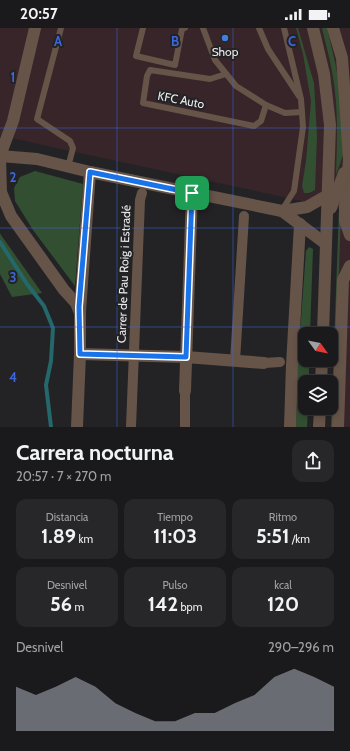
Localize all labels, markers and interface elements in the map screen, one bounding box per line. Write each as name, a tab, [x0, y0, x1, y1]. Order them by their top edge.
text: 20:57	[20, 5, 58, 23]
text: A	[54, 33, 63, 49]
text: B	[171, 33, 179, 49]
marker: Shop	[220, 33, 230, 43]
text: C	[288, 33, 296, 49]
place label: Shop	[212, 44, 239, 59]
text: 1	[11, 69, 15, 85]
street label: KFC Auto	[156, 88, 206, 111]
text: 2	[10, 169, 17, 185]
pin	[175, 176, 209, 210]
icon: arrive	[181, 182, 203, 204]
street label: Carrer de Pau Roig i Estradé	[114, 205, 133, 343]
text: 3	[9, 269, 17, 285]
north arrow	[298, 327, 338, 367]
map controls	[298, 327, 338, 415]
text: 4	[9, 369, 17, 385]
button: layers	[298, 375, 338, 415]
text: Carrera nocturna	[16, 439, 174, 466]
button: share	[292, 440, 334, 482]
text: 20:57 · 7 × 270 m	[16, 468, 111, 484]
text: Distancia	[46, 510, 88, 524]
text: Tiempo	[157, 510, 193, 524]
text: Ritmo	[269, 510, 297, 524]
text: 1.89	[41, 524, 76, 548]
text: 11:03	[153, 524, 197, 548]
text: 5:51	[256, 524, 289, 548]
text: km	[76, 532, 93, 546]
text: /km	[289, 532, 310, 546]
text: Desnivel	[47, 578, 87, 592]
text: Pulso	[162, 578, 188, 592]
text: kcal	[274, 578, 292, 592]
text: 56	[50, 592, 72, 616]
text: 142	[148, 592, 178, 616]
text: 120	[267, 592, 299, 616]
text: m	[72, 600, 84, 614]
text: bpm	[178, 600, 202, 614]
text: Desnivel	[16, 639, 63, 655]
text: 290–296 m	[268, 639, 334, 655]

